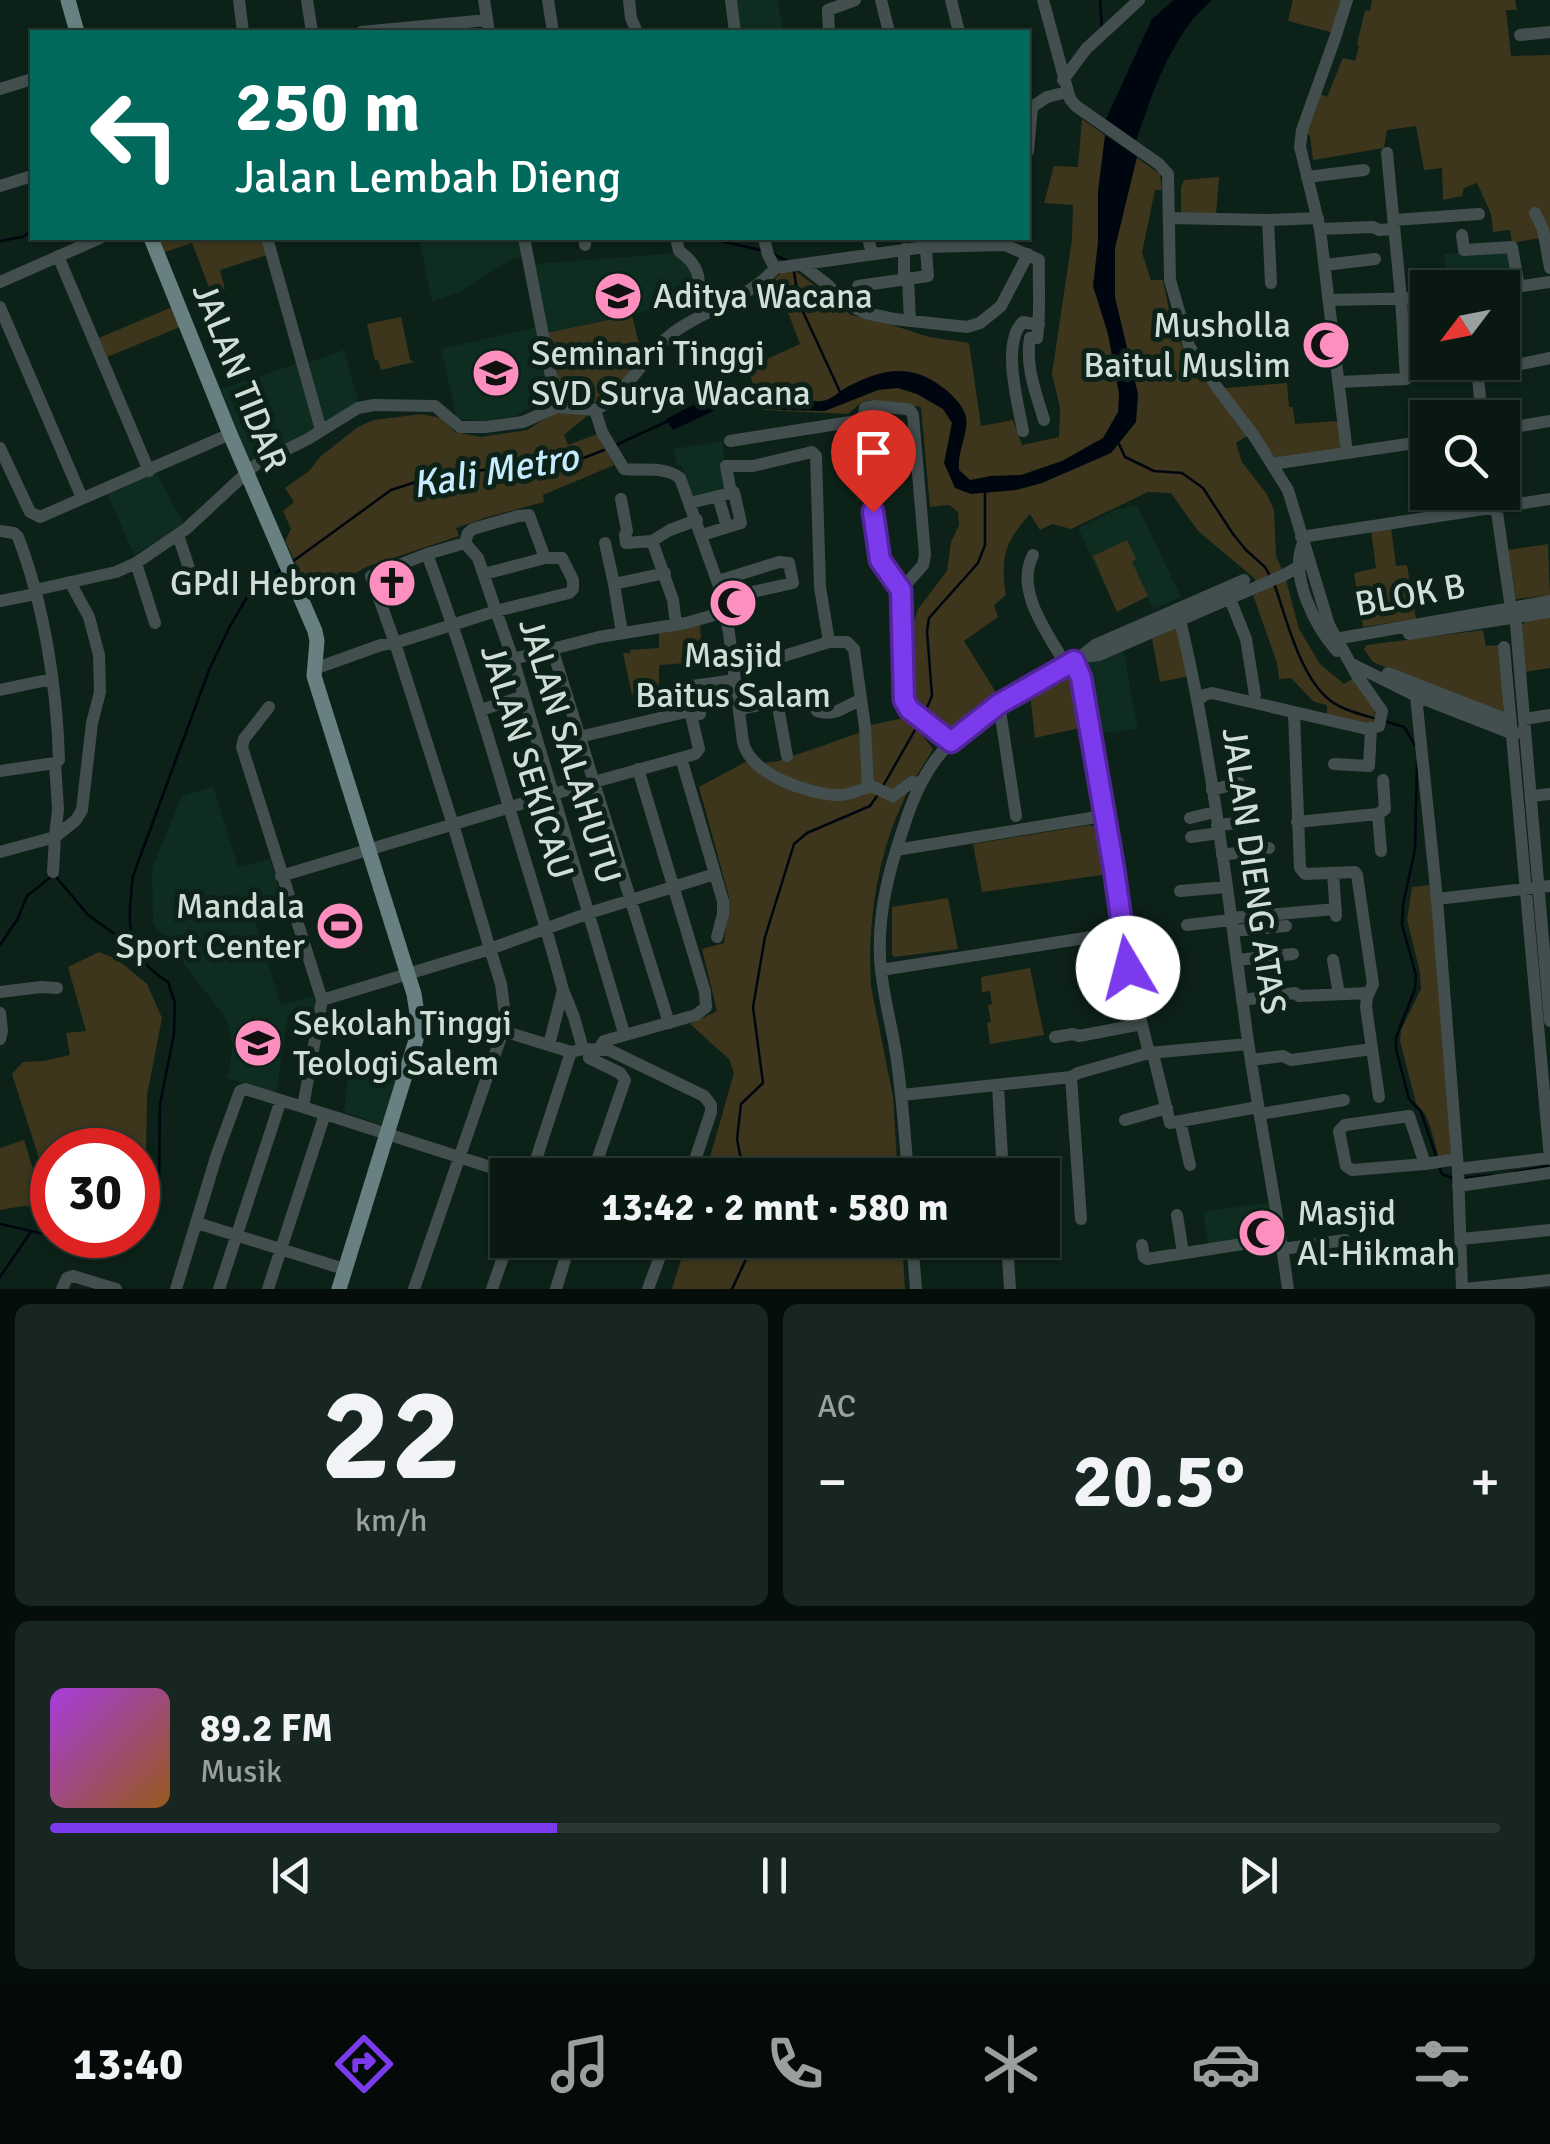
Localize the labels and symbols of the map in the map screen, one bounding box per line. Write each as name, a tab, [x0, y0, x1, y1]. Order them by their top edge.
school or university icon: Aditya Wacana	[592, 270, 644, 322]
north arrow	[1410, 270, 1520, 380]
place label: Aditya Wacana	[653, 275, 873, 318]
street label: JALAN TIDAR	[183, 277, 297, 477]
place label: Musholla Baitul Muslim	[1083, 304, 1291, 387]
mosque icon: Musholla Baitul Muslim	[1300, 319, 1352, 371]
place label: Seminari Tinggi SVD Surya Wacana	[531, 332, 811, 415]
school or university icon: Seminari Tinggi SVD Surya Wacana	[470, 347, 522, 399]
pin	[831, 410, 916, 513]
water label: Kali Metro	[408, 433, 584, 509]
church icon: GPdI Hebron	[366, 557, 418, 609]
place label: GPdI Hebron	[170, 562, 357, 605]
street label: BLOK B	[1351, 564, 1469, 626]
mosque icon: Masjid Baitus Salam	[707, 577, 759, 629]
street label: JALAN SALAHUTU	[509, 613, 631, 889]
place label: Masjid Baitus Salam	[635, 634, 831, 717]
street label: JALAN SEKICAU	[471, 640, 583, 884]
street label: JALAN DIENG ATAS	[1213, 725, 1295, 1017]
place label: Mandala Sport Center	[115, 885, 305, 968]
sports icon: Mandala Sport Center	[314, 900, 366, 952]
position arrow	[1076, 916, 1180, 1020]
place label: Sekolah Tinggi Teologi Salem	[293, 1002, 512, 1085]
school or university icon: Sekolah Tinggi Teologi Salem	[232, 1017, 284, 1069]
speed limit sign: 30	[30, 1128, 160, 1258]
place label: Masjid Al-Hikmah	[1297, 1192, 1456, 1275]
mosque icon: Masjid Al-Hikmah	[1236, 1207, 1288, 1259]

